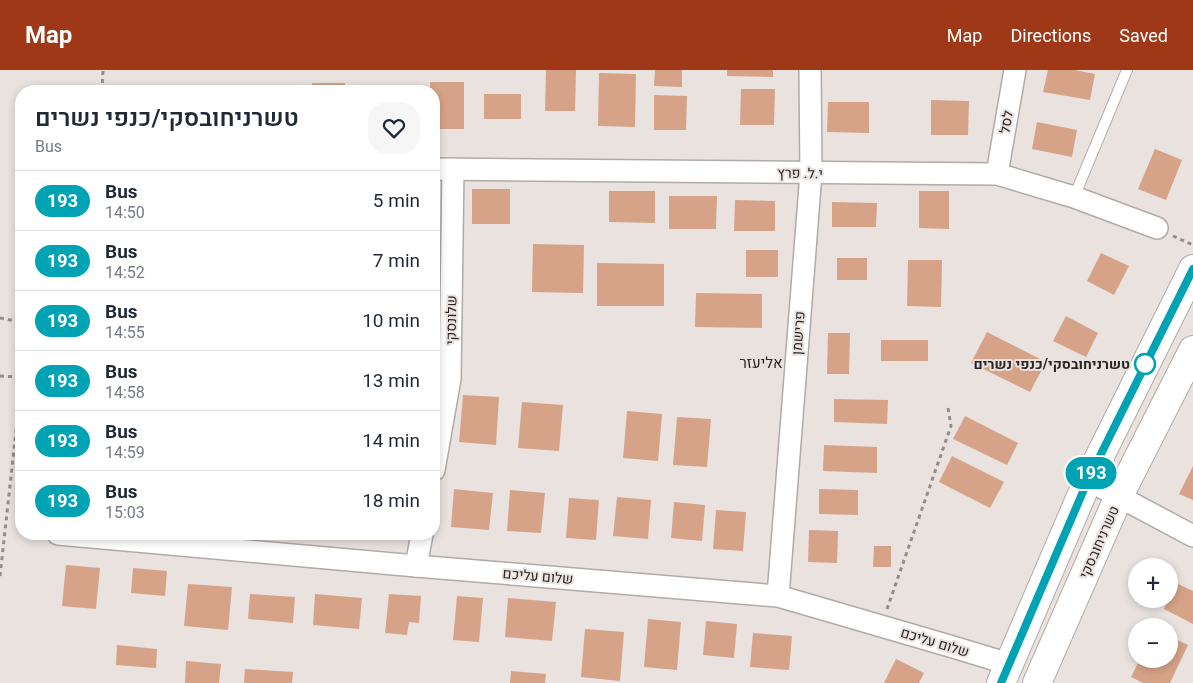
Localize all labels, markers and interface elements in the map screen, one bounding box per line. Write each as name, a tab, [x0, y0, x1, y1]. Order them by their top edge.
text: Map	[25, 21, 72, 49]
text: Map	[947, 25, 982, 46]
text: Directions	[1010, 25, 1091, 46]
text: Saved	[1119, 25, 1168, 46]
button: heart	[368, 102, 420, 154]
text: טשרניחובסקי/כנפי נשרים	[35, 104, 299, 132]
street label: לסל	[996, 109, 1016, 135]
text: Bus	[35, 137, 62, 156]
street label: י.ל. פרץ	[777, 165, 823, 181]
text: Bus	[105, 180, 138, 203]
text: 5 min	[373, 189, 420, 212]
text: 193	[47, 190, 78, 211]
text: 14:50	[105, 203, 145, 222]
text: Bus	[105, 240, 138, 263]
text: 7 min	[373, 249, 420, 272]
text: 193	[47, 250, 78, 271]
text: 14:52	[105, 263, 145, 282]
street label: שלונסקי	[443, 295, 459, 345]
text: Bus	[105, 300, 138, 323]
text: 10 min	[362, 309, 420, 332]
text: 193	[47, 310, 78, 331]
street label: פרישמן	[788, 311, 808, 355]
text: 14:55	[105, 323, 145, 342]
marker: טשרניחובסקי/כנפי נשרים	[1134, 353, 1156, 375]
district label: אליעזר	[739, 354, 783, 372]
place label: טשרניחובסקי/כנפי נשרים	[974, 356, 1130, 372]
text: Bus	[105, 360, 138, 383]
text: 13 min	[362, 369, 420, 392]
text: 193	[47, 370, 78, 391]
text: 14:58	[105, 383, 145, 402]
text: Bus	[105, 420, 138, 443]
text: 14 min	[362, 429, 420, 452]
text: 193	[47, 430, 78, 451]
text: 14:59	[105, 443, 145, 462]
line badge: 193	[1062, 457, 1120, 489]
text: 193	[1076, 462, 1106, 483]
text: Bus	[105, 480, 138, 503]
text: 18 min	[362, 489, 420, 512]
text: 193	[47, 490, 78, 511]
text: 15:03	[105, 503, 145, 522]
street label: טשרניחובסקי	[1076, 503, 1122, 581]
map controls	[1128, 558, 1178, 668]
button: +	[1128, 558, 1178, 608]
street label: שלום עליכם	[502, 565, 574, 587]
button: −	[1128, 618, 1178, 668]
street label: שלום עליכם	[899, 624, 971, 660]

